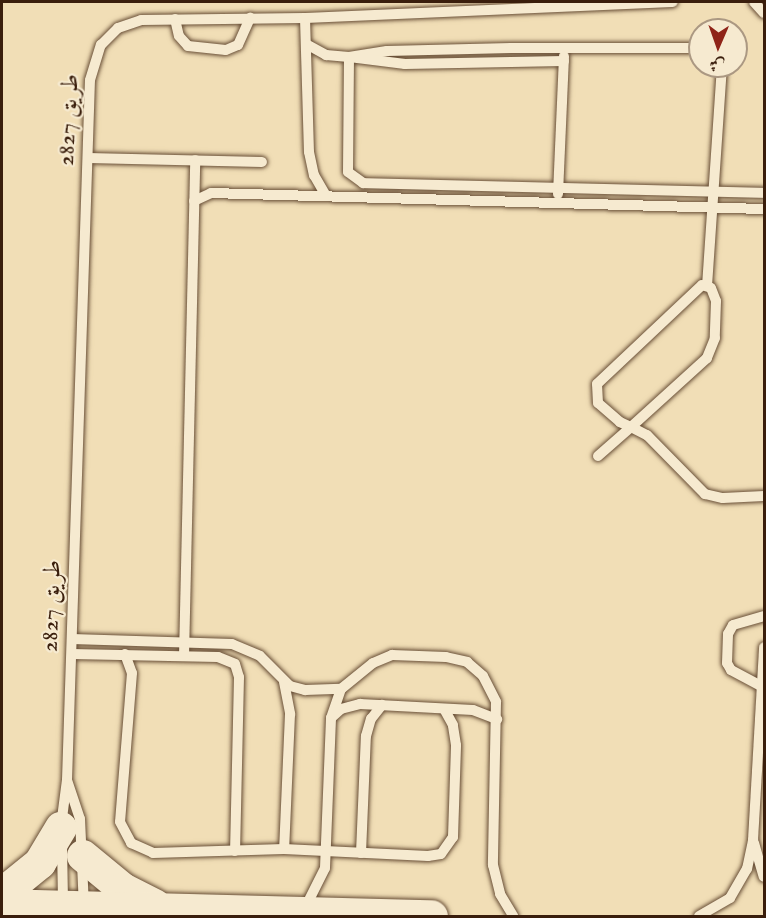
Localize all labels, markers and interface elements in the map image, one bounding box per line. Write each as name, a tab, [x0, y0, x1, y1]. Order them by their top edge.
north arrow	[688, 18, 748, 78]
text: ش	[709, 54, 726, 74]
street label: طريق 2827	[52, 73, 86, 167]
street label: طريق 2827	[36, 560, 68, 652]

